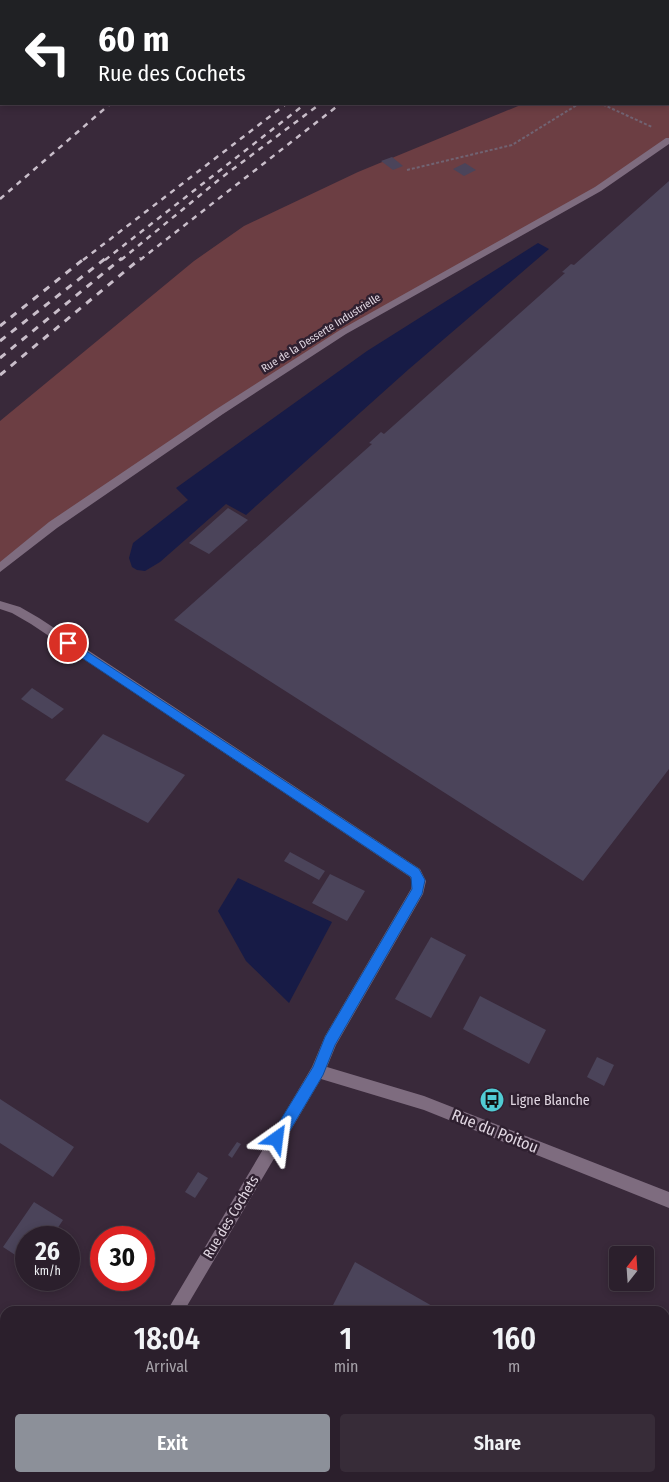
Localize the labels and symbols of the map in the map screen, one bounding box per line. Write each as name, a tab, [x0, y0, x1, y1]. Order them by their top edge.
street label: Rue de la Desserte Industrielle	[259, 291, 383, 375]
pin	[47, 622, 89, 664]
bus stop icon: Ligne Blanche	[479, 1087, 505, 1113]
place label: Ligne Blanche	[510, 1092, 590, 1109]
street label: Rue du Poitou	[449, 1105, 541, 1157]
position arrow	[250, 1112, 302, 1164]
street label: Rue des Cochets	[200, 1172, 262, 1262]
speed limit sign: 30	[90, 1226, 155, 1291]
north arrow	[609, 1246, 654, 1291]

